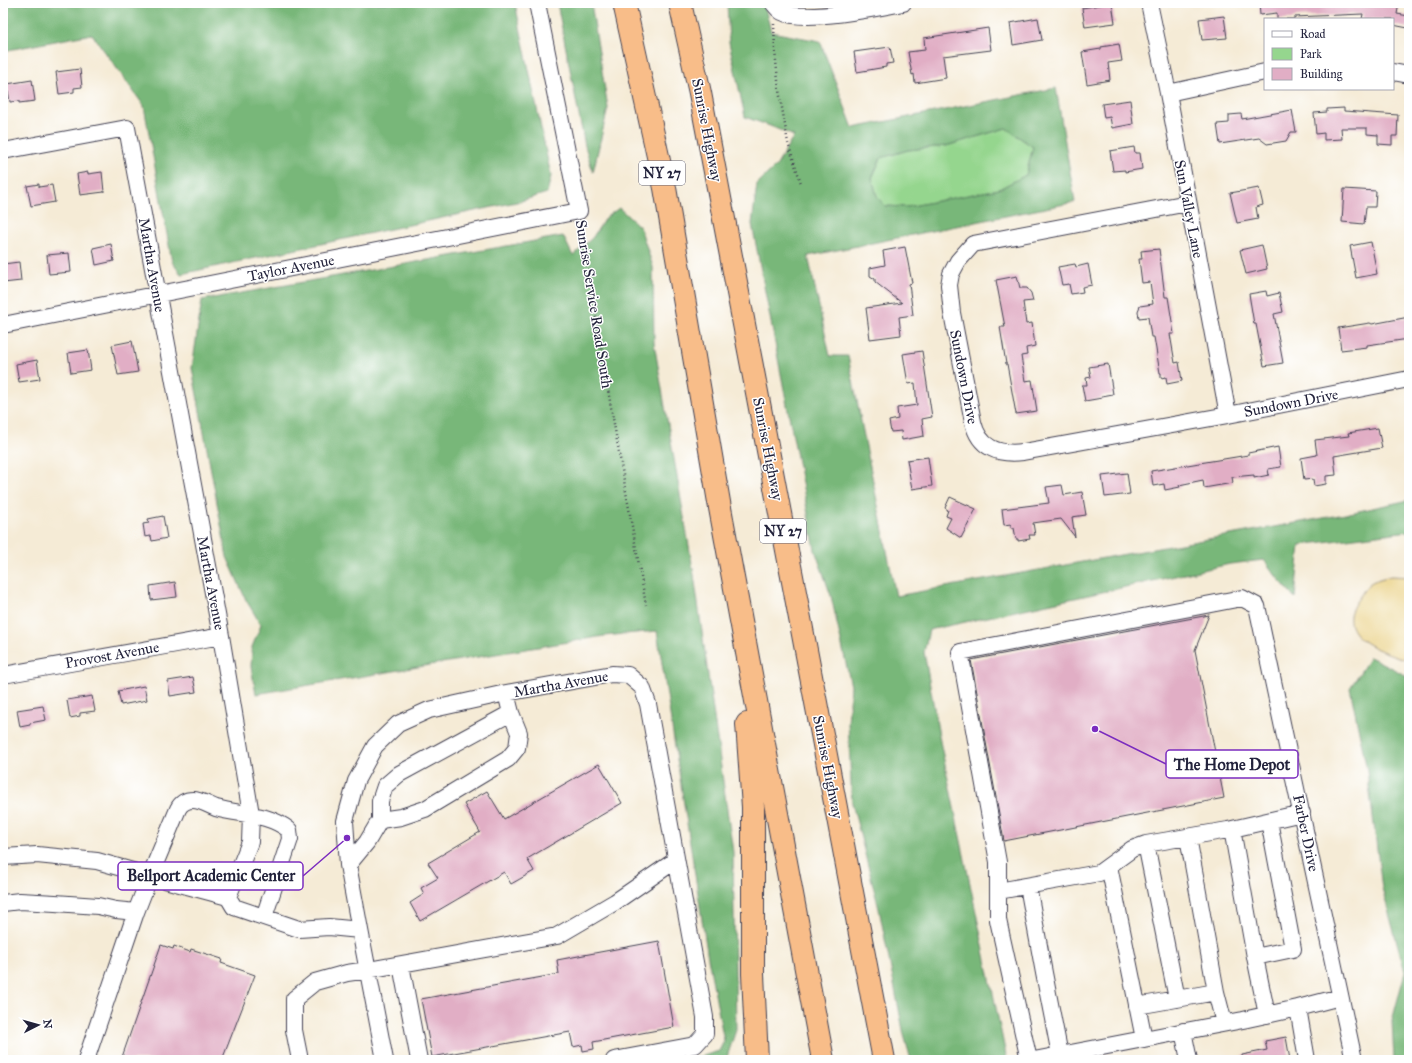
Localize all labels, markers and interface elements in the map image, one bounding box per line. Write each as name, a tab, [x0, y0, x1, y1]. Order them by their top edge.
legend	[1264, 18, 1394, 90]
text: Road	[1300, 27, 1326, 41]
text: Park	[1300, 47, 1322, 61]
text: Building	[1300, 67, 1343, 82]
street label: Sunrise Highway	[688, 77, 726, 184]
street label: Sun Valley Lane	[1171, 158, 1207, 260]
road number: NY 27	[639, 161, 685, 185]
street label: Martha Avenue	[135, 216, 169, 314]
street label: Sunrise Service Road South	[572, 218, 616, 390]
street label: Taylor Avenue	[246, 251, 336, 285]
street label: Sundown Drive	[946, 328, 982, 426]
street label: Sundown Drive	[1242, 385, 1340, 421]
street label: Sunrise Highway	[749, 396, 787, 503]
road number: NY 27	[760, 519, 806, 543]
street label: Martha Avenue	[193, 534, 229, 632]
street label: Provost Avenue	[63, 638, 161, 672]
street label: Martha Avenue	[512, 667, 610, 701]
street label: Sunrise Highway	[809, 714, 847, 821]
callout: The Home Depot	[1166, 750, 1298, 778]
text: The Home Depot	[1173, 755, 1291, 775]
street label: Farber Drive	[1289, 793, 1323, 873]
callout: Bellport Academic Center	[118, 862, 303, 890]
text: Bellport Academic Center	[127, 866, 296, 886]
north arrow	[18, 1005, 58, 1045]
text: N	[40, 1019, 54, 1030]

